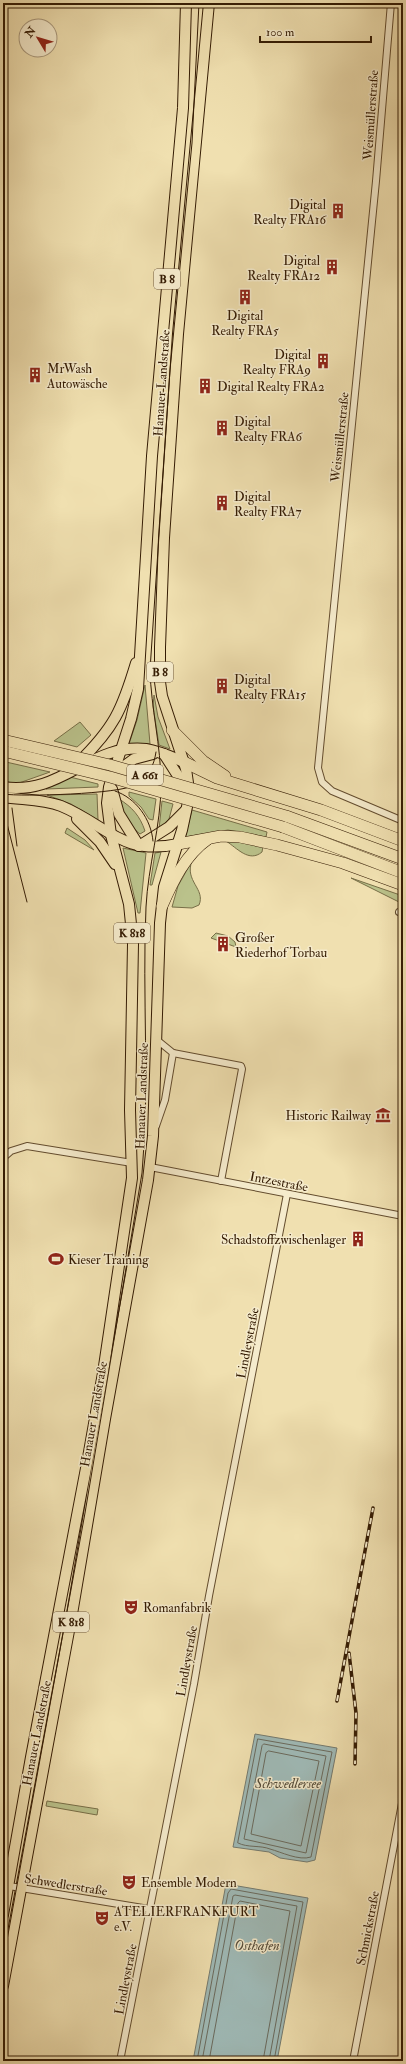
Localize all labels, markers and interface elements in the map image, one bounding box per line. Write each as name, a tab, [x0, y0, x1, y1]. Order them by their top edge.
north arrow	[18, 18, 58, 58]
scale bar	[260, 18, 371, 44]
text: N	[22, 23, 39, 41]
text: 100 m	[266, 25, 295, 40]
street label: Weismüllerstraße	[360, 69, 382, 162]
place label: Digital Realty FRA16	[253, 197, 327, 229]
building icon: Digital Realty FRA16	[329, 202, 347, 220]
place label: Digital Realty FRA12	[247, 253, 321, 285]
building icon: Digital Realty FRA12	[323, 258, 341, 276]
road number: B 8	[154, 269, 180, 289]
building icon: Digital Realty FRA5	[236, 288, 254, 306]
place label: Digital Realty FRA5	[211, 308, 279, 340]
street label: Hanauer Landstraße	[150, 329, 174, 437]
place label: Digital Realty FRA9	[243, 347, 312, 379]
building icon: Digital Realty FRA9	[314, 352, 332, 370]
place label: MrWash Autowäsche	[46, 361, 108, 392]
building icon: MrWash Autowäsche	[26, 366, 44, 384]
building icon: Digital Realty FRA2	[196, 377, 214, 395]
place label: Digital Realty FRA2	[217, 379, 325, 396]
street label: Weismüllerstraße	[327, 391, 353, 484]
place label: Digital Realty FRA6	[234, 414, 304, 446]
building icon: Digital Realty FRA6	[213, 419, 231, 437]
place label: Digital Realty FRA7	[234, 489, 302, 521]
building icon: Digital Realty FRA7	[213, 494, 231, 512]
road number: B 8	[147, 662, 173, 682]
place label: Digital Realty FRA15	[234, 672, 306, 704]
building icon: Digital Realty FRA15	[213, 677, 231, 695]
road number: A 661	[127, 765, 163, 785]
road number: K 818	[114, 923, 150, 943]
place label: Großer Riederhof Torbau	[235, 930, 328, 961]
building icon: Großer Riederhof Torbau	[214, 935, 232, 953]
street label: Hanauer Landstraße	[132, 1042, 152, 1150]
museum icon: Historic Railway	[374, 1106, 392, 1124]
place label: Historic Railway	[286, 1108, 371, 1125]
street label: Intzestraße	[248, 1168, 310, 1196]
building icon: Schadstoffzwischenlager	[349, 1230, 367, 1248]
place label: Schadstoffzwischenlager	[221, 1232, 346, 1248]
sports icon: Kieser Training	[47, 1250, 65, 1268]
place label: Kieser Training	[68, 1252, 149, 1268]
street label: Lindleystraße	[233, 1306, 264, 1380]
street label: Hanauer Landstraße	[77, 1360, 111, 1468]
theatre icon: Romanfabrik	[122, 1598, 140, 1616]
place label: Romanfabrik	[143, 1600, 212, 1616]
road number: K 818	[53, 1612, 89, 1632]
street label: Lindleystraße	[173, 1624, 202, 1698]
street label: Hanauer Landstraße	[19, 1679, 55, 1787]
water label: Schwedlersee	[254, 1775, 321, 1792]
street label: Schwedlerstraße	[23, 1871, 109, 1900]
theatre icon: Ensemble Modern	[120, 1873, 138, 1891]
place label: Ensemble Modern	[141, 1875, 237, 1891]
street label: Schmickstraße	[353, 1889, 383, 1967]
place label: ATELIERFRANKFURT e.V.	[113, 1904, 259, 1935]
theatre icon: ATELIERFRANKFURT e.V.	[93, 1909, 111, 1927]
water label: Osthafen	[234, 1937, 280, 1954]
street label: Lindleystraße	[111, 1942, 142, 2016]

